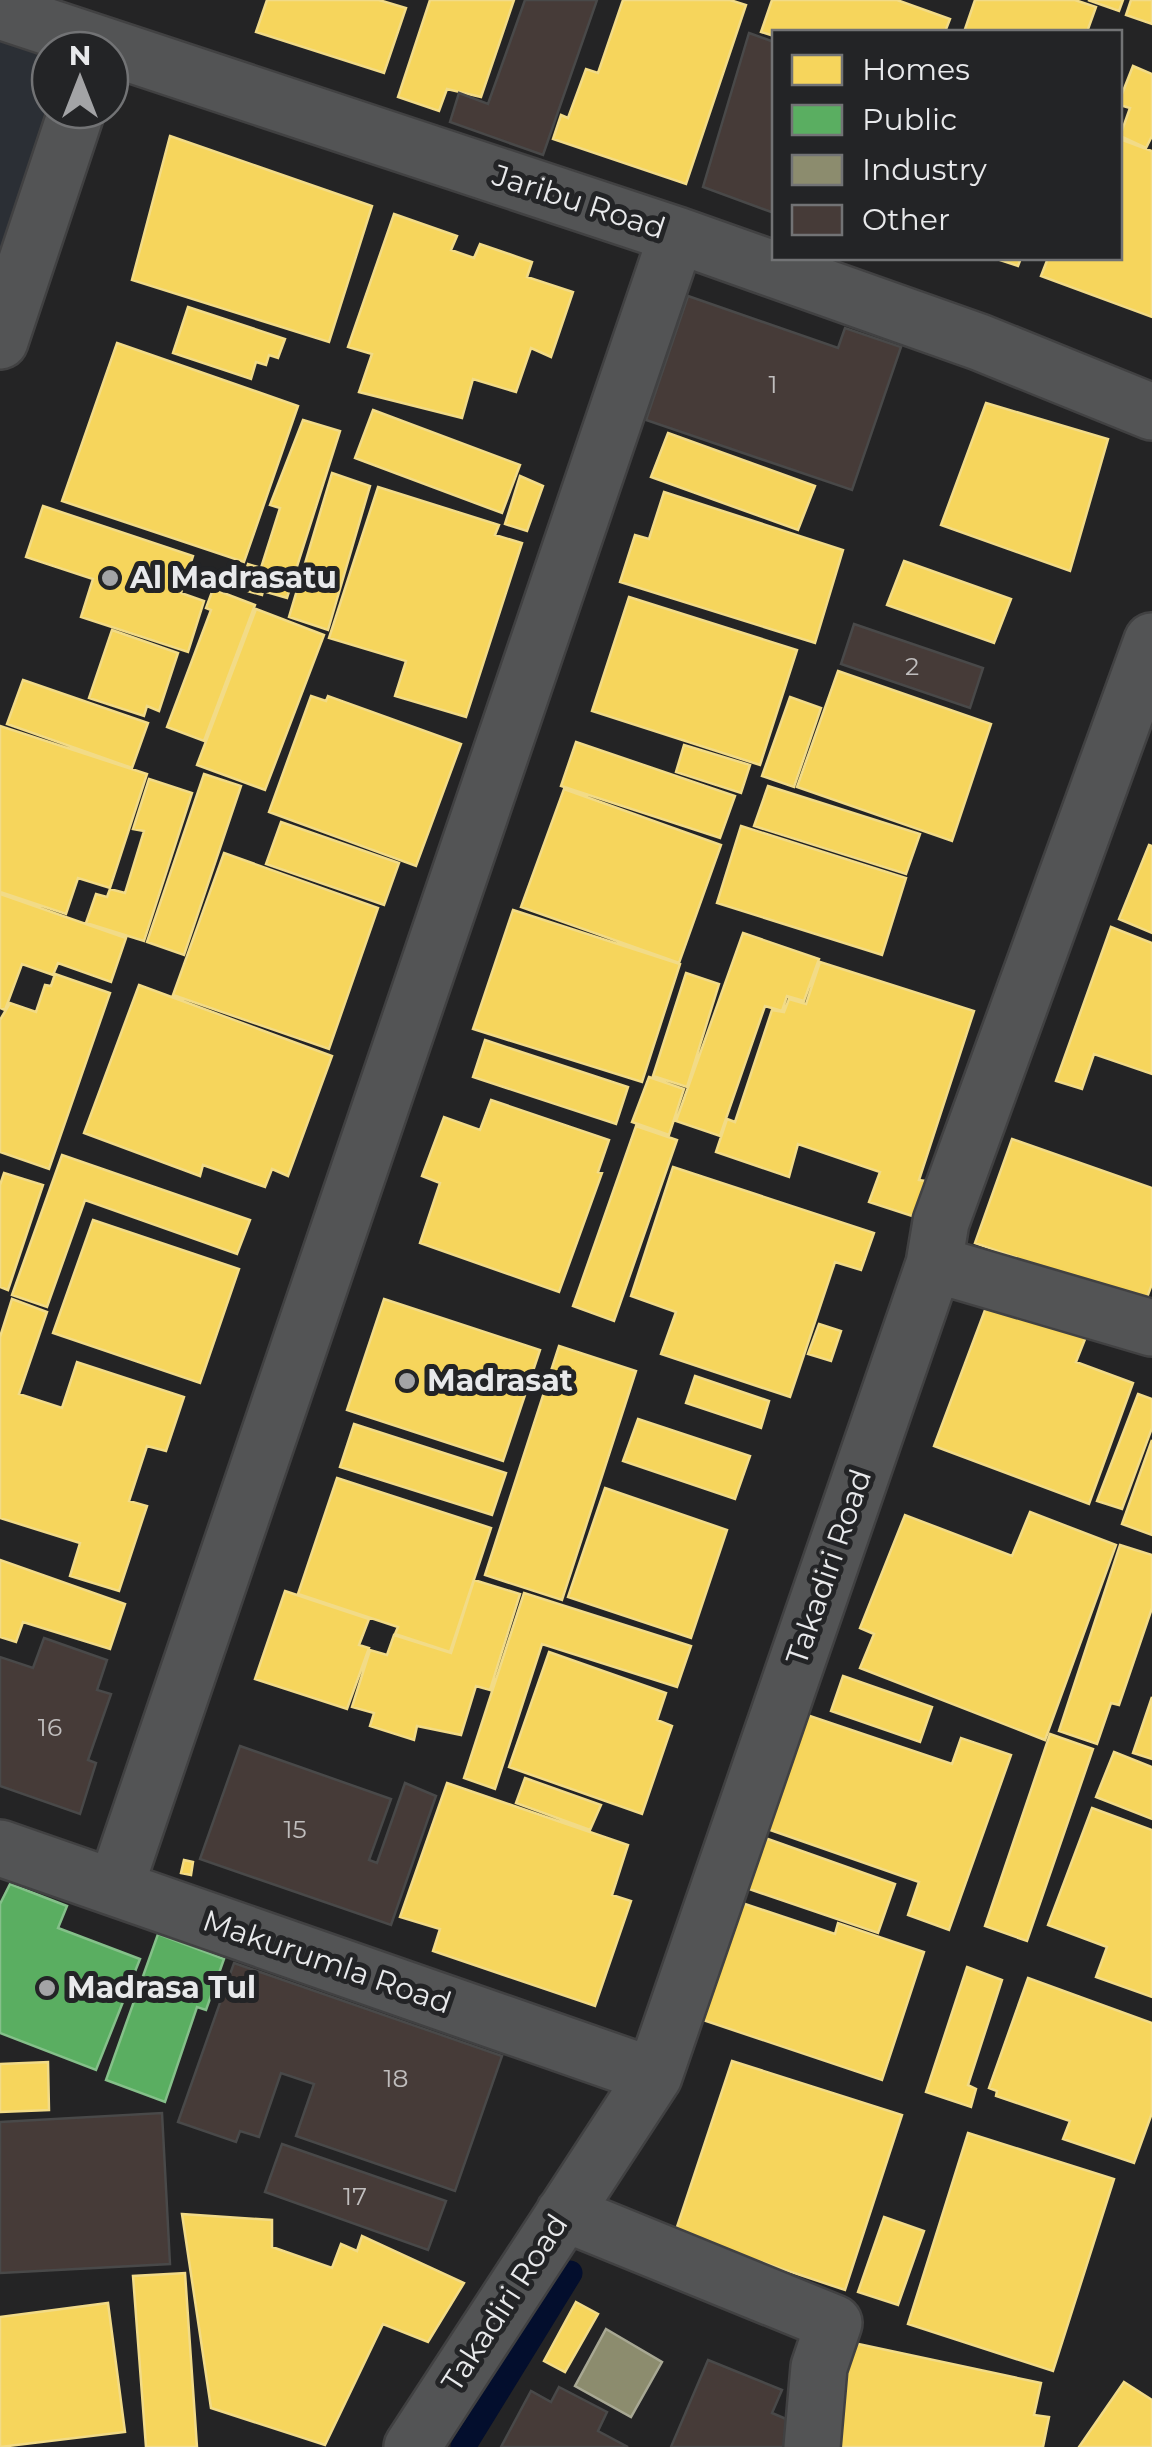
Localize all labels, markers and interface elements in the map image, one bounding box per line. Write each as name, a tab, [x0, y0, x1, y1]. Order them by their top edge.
north arrow	[30, 30, 130, 130]
legend	[772, 30, 1122, 260]
text: N	[69, 38, 91, 72]
text: Homes	[862, 51, 970, 88]
text: Public	[862, 101, 957, 138]
text: Industry	[862, 151, 987, 188]
street label: Jaribu Road	[487, 156, 670, 247]
text: Other	[862, 201, 950, 238]
house number: 1	[768, 369, 778, 399]
place label: Al Madrasatu	[129, 559, 337, 596]
marker: Al Madrasatu	[99, 567, 121, 589]
house number: 2	[905, 651, 919, 681]
place label: Madrasat	[427, 1362, 573, 1399]
marker: Madrasat	[396, 1370, 418, 1392]
street label: Takadiri Road	[778, 1464, 879, 1669]
house number: 16	[38, 1712, 62, 1742]
house number: 15	[283, 1814, 307, 1844]
street label: Makurumla Road	[198, 1902, 456, 2021]
place label: Madrasa Tul	[67, 1969, 256, 2006]
marker: Madrasa Tul	[36, 1977, 58, 1999]
house number: 18	[384, 2063, 408, 2093]
house number: 17	[343, 2181, 367, 2211]
street label: Takadiri Road	[434, 2207, 576, 2398]

